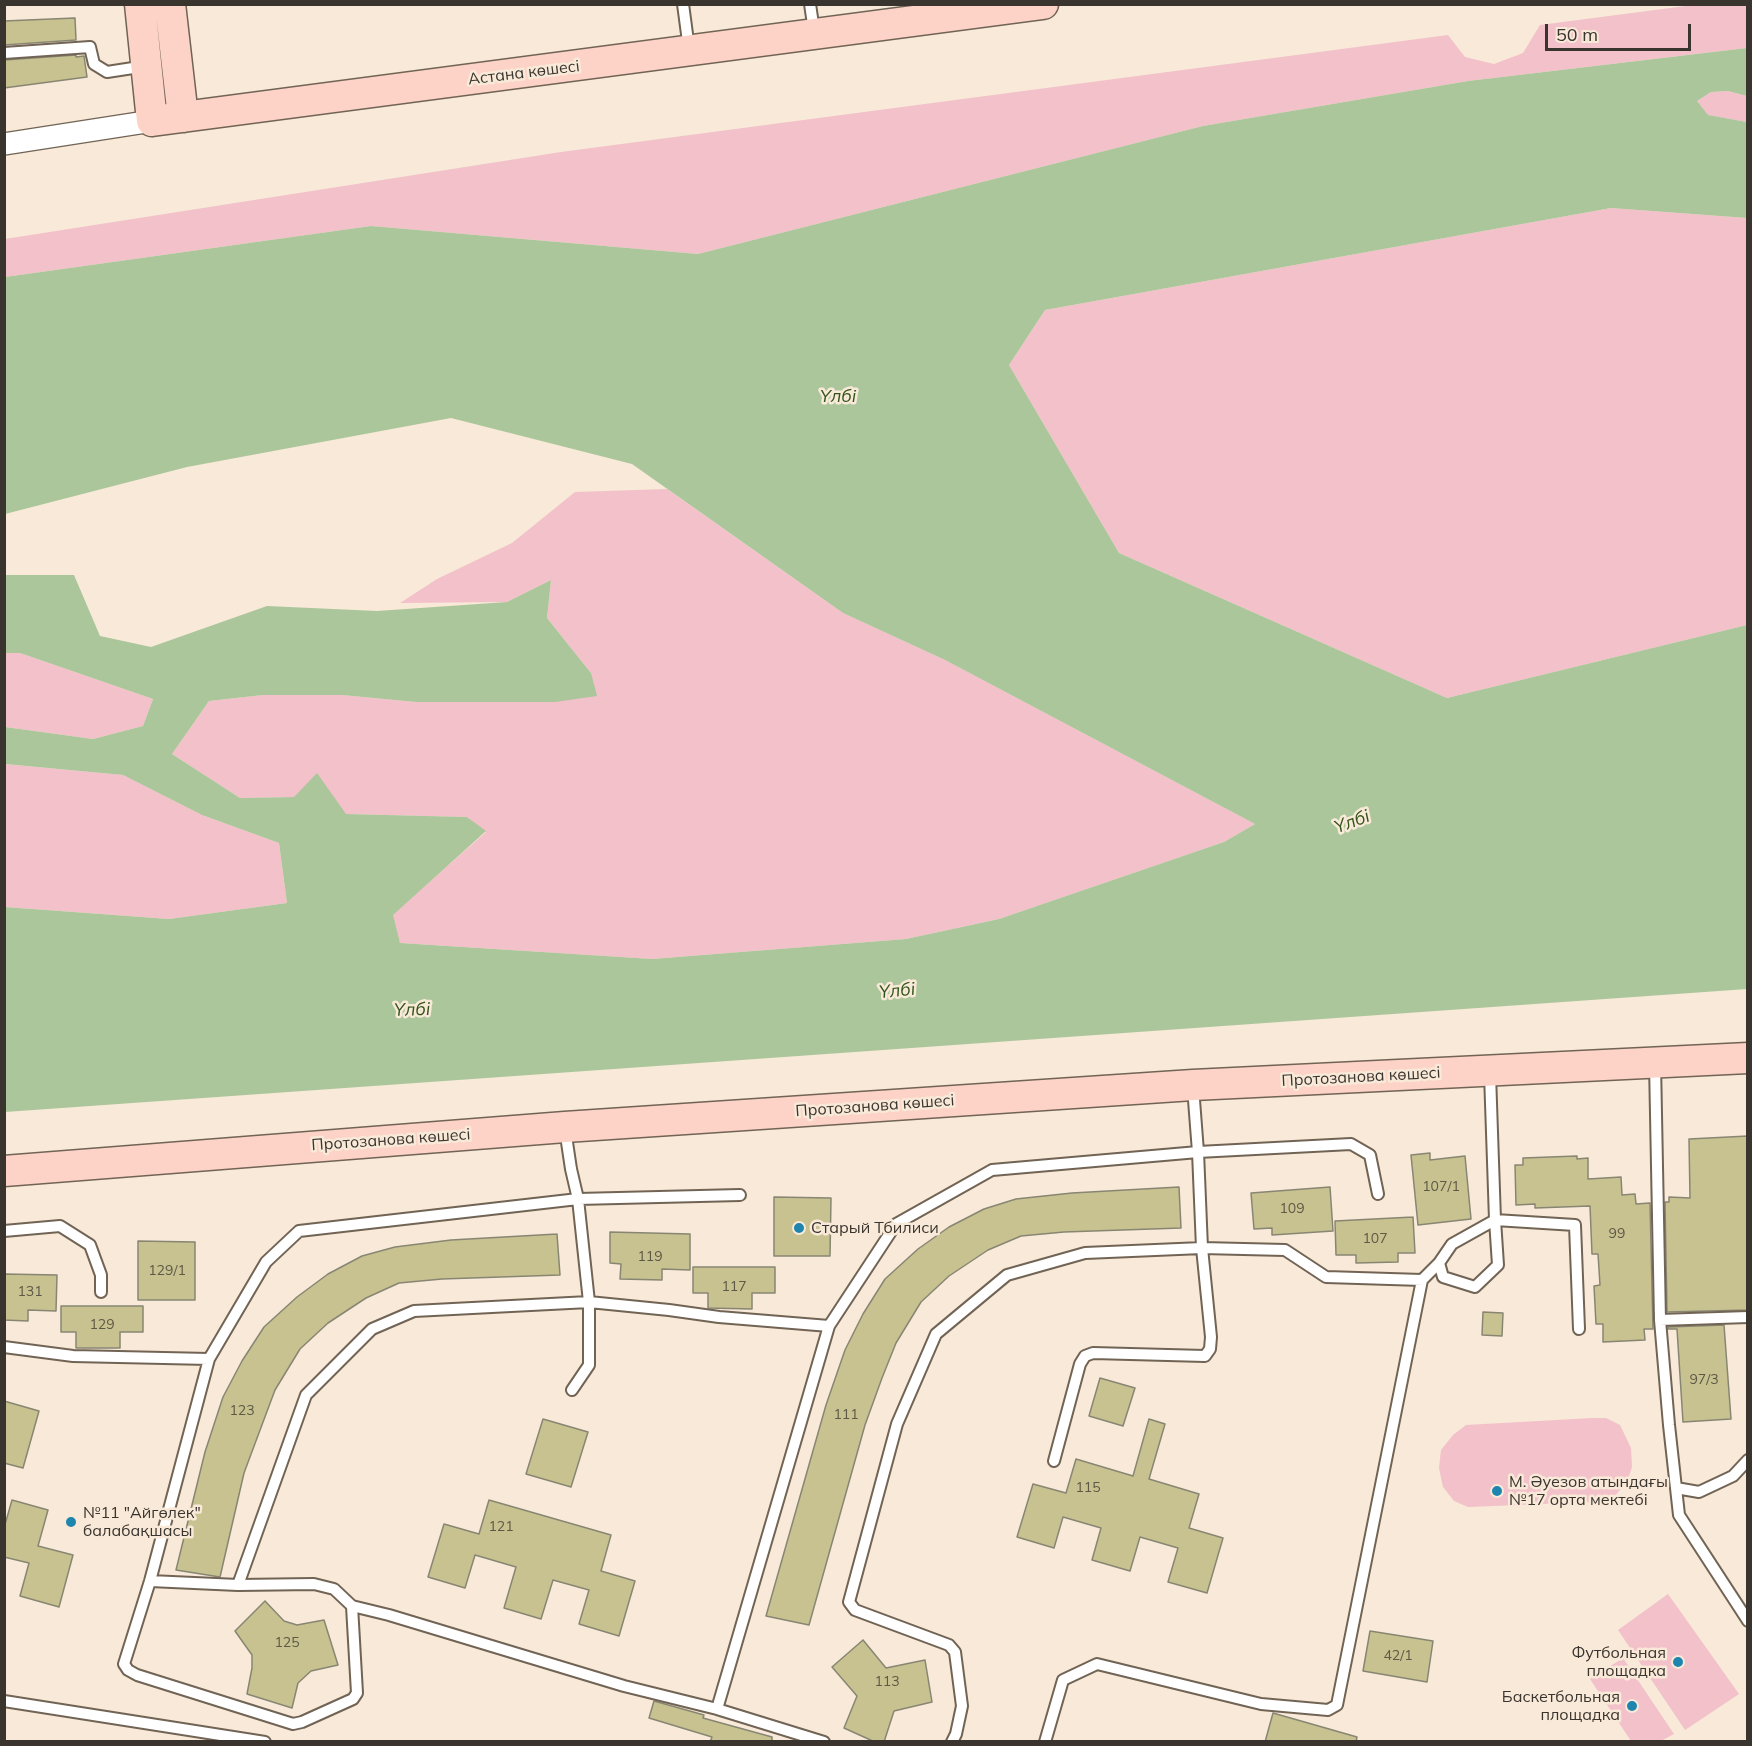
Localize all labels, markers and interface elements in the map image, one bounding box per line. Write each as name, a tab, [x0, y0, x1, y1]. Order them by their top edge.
scale bar	[1548, 12, 1694, 50]
text: 50 m	[1556, 23, 1598, 46]
street label: Астана көшесі	[467, 57, 581, 89]
water label: Үлбі	[820, 386, 856, 408]
water label: Үлбі	[1331, 805, 1373, 839]
water label: Үлбі	[878, 978, 916, 1004]
water label: Үлбі	[393, 999, 431, 1021]
street label: Протозанова көшесі	[1281, 1063, 1441, 1091]
street label: Протозанова көшесі	[795, 1091, 955, 1121]
street label: Протозанова көшесі	[311, 1125, 471, 1155]
house number: 107/1	[1422, 1179, 1460, 1195]
house number: 109	[1279, 1201, 1305, 1217]
place label: Старый Тбилиси	[811, 1218, 939, 1238]
marker: Старый Тбилиси	[792, 1221, 806, 1235]
house number: 99	[1609, 1226, 1625, 1242]
house number: 107	[1362, 1231, 1388, 1247]
house number: 119	[637, 1249, 663, 1265]
house number: 129/1	[148, 1263, 186, 1279]
house number: 117	[721, 1279, 747, 1295]
house number: 131	[17, 1284, 43, 1300]
house number: 129	[89, 1317, 115, 1333]
house number: 97/3	[1689, 1372, 1719, 1388]
house number: 123	[229, 1403, 255, 1419]
house number: 111	[833, 1407, 859, 1423]
place label: М. Әуезов атындағы №17 орта мектебі	[1509, 1472, 1668, 1510]
house number: 115	[1075, 1480, 1101, 1496]
marker: М. Әуезов атындағы №17 орта мектебі	[1490, 1484, 1504, 1498]
place label: №11 "Айгөлек" балабақшасы	[83, 1503, 201, 1541]
marker: №11 "Айгөлек" балабақшасы	[64, 1515, 78, 1529]
house number: 121	[488, 1519, 514, 1535]
house number: 125	[274, 1635, 300, 1651]
place label: Футбольная площадка	[1571, 1643, 1666, 1681]
house number: 42/1	[1383, 1648, 1413, 1664]
marker: Футбольная площадка	[1671, 1655, 1685, 1669]
house number: 113	[874, 1674, 900, 1690]
place label: Баскетбольная площадка	[1502, 1687, 1620, 1725]
marker: Баскетбольная площадка	[1625, 1699, 1639, 1713]

